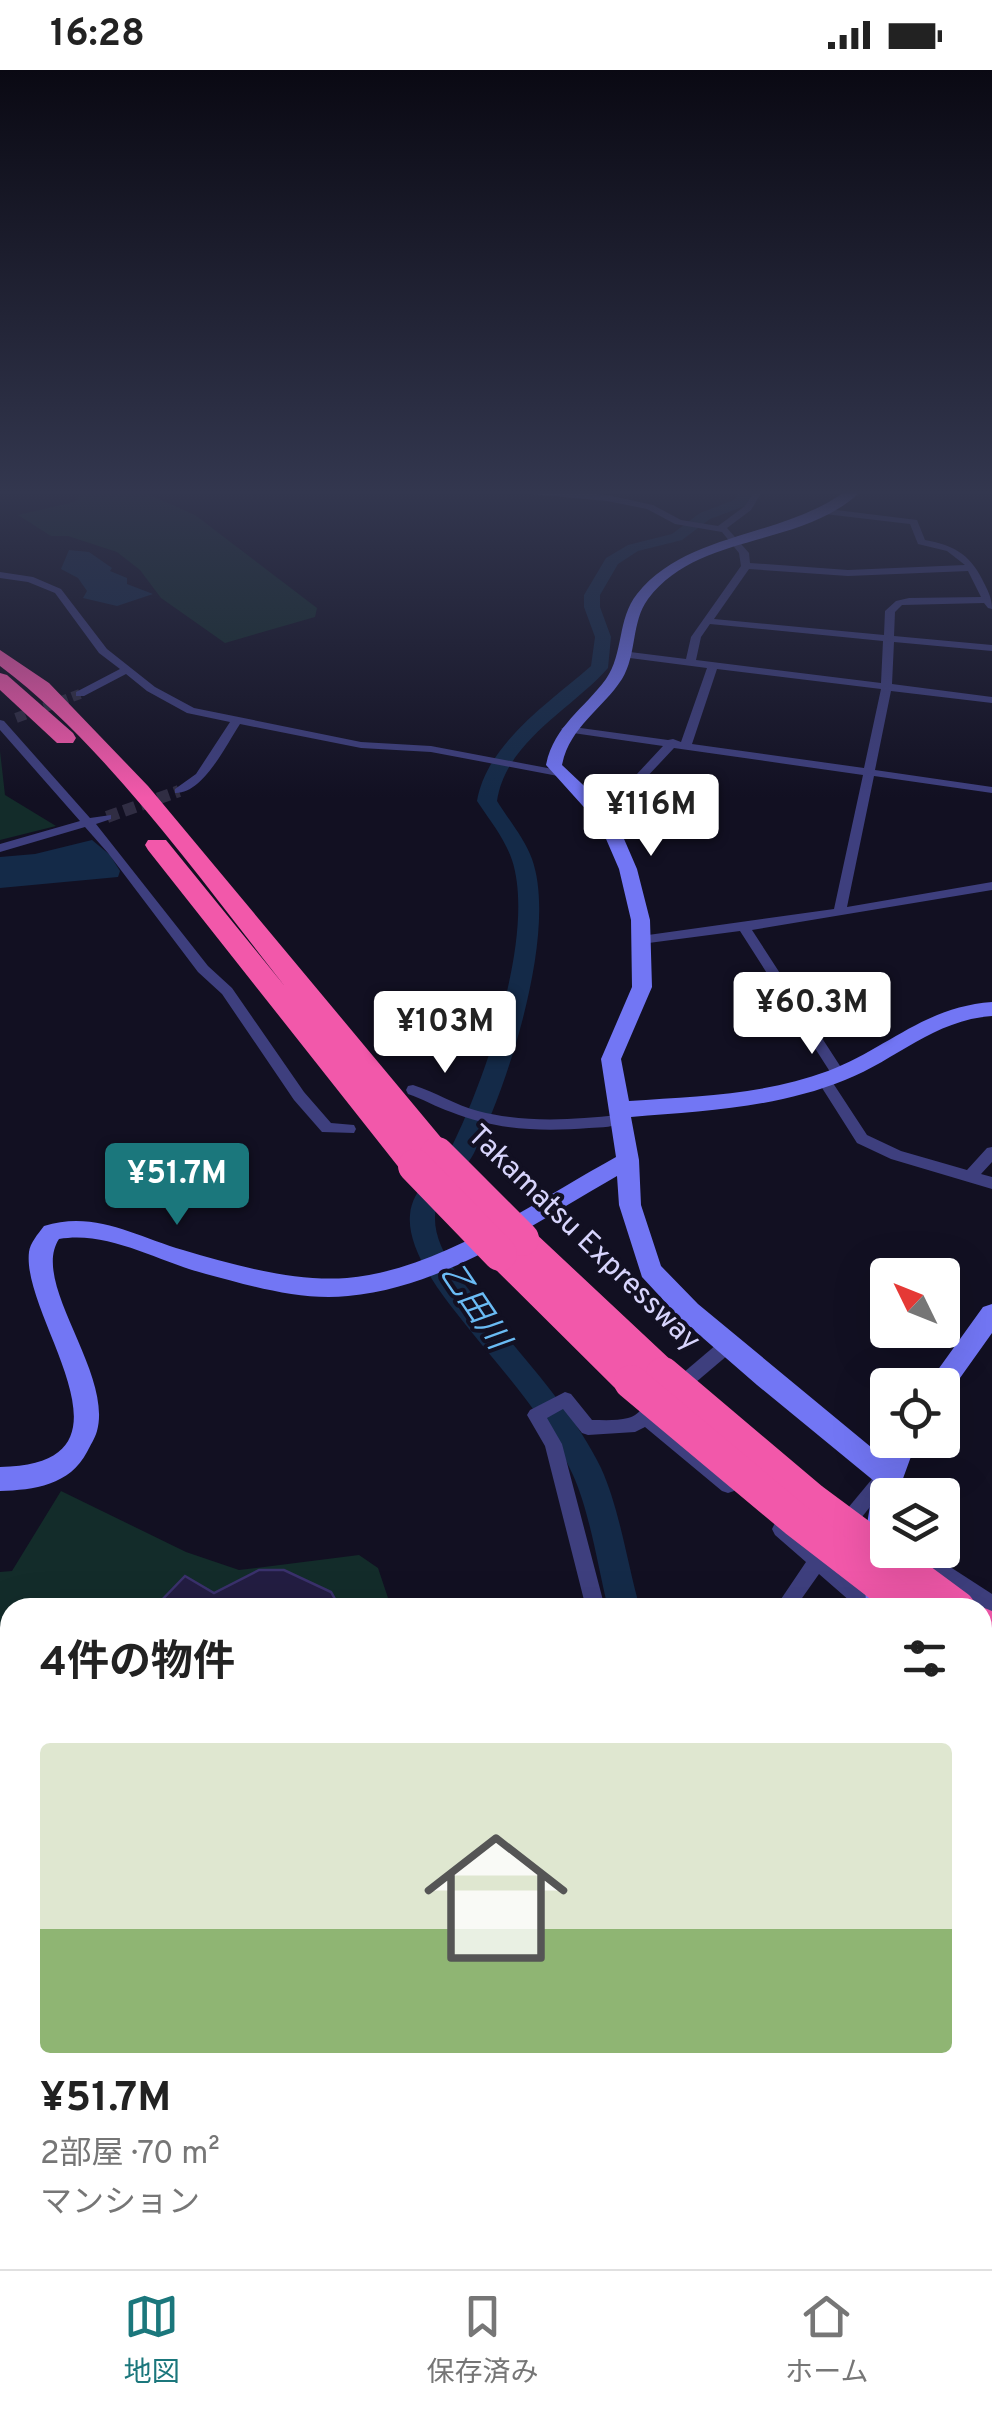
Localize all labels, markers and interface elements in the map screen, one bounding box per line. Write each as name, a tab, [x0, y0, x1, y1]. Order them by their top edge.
text: 16:28	[50, 11, 145, 60]
pin: ¥116M	[581, 774, 721, 859]
text: ¥116M	[606, 786, 696, 826]
pin: ¥60.3M	[731, 972, 893, 1057]
text: ¥60.3M	[756, 984, 868, 1024]
pin: ¥103M	[375, 991, 515, 1076]
text: ¥103M	[396, 1003, 494, 1043]
street label: Takamatsu Expressway	[459, 1118, 707, 1360]
pin: ¥51.7M	[96, 1143, 258, 1228]
text: ¥51.7M	[127, 1155, 227, 1195]
water label: 乙田川	[430, 1256, 518, 1360]
north arrow	[870, 1258, 960, 1348]
map controls	[870, 1258, 960, 1568]
button: locate	[870, 1368, 960, 1458]
button: layers	[870, 1478, 960, 1568]
icon: filters	[897, 1631, 952, 1686]
text: 4件の物件	[40, 1638, 235, 1691]
icon: home	[406, 1808, 586, 1988]
text: ¥51.7M	[40, 2073, 171, 2126]
text: 2部屋 · 70 m²	[40, 2135, 220, 2175]
text: マンション	[40, 2184, 200, 2224]
tab: 地図	[123, 2289, 179, 2392]
tab: 保存済み	[426, 2289, 538, 2392]
tab: ホーム	[785, 2289, 869, 2392]

